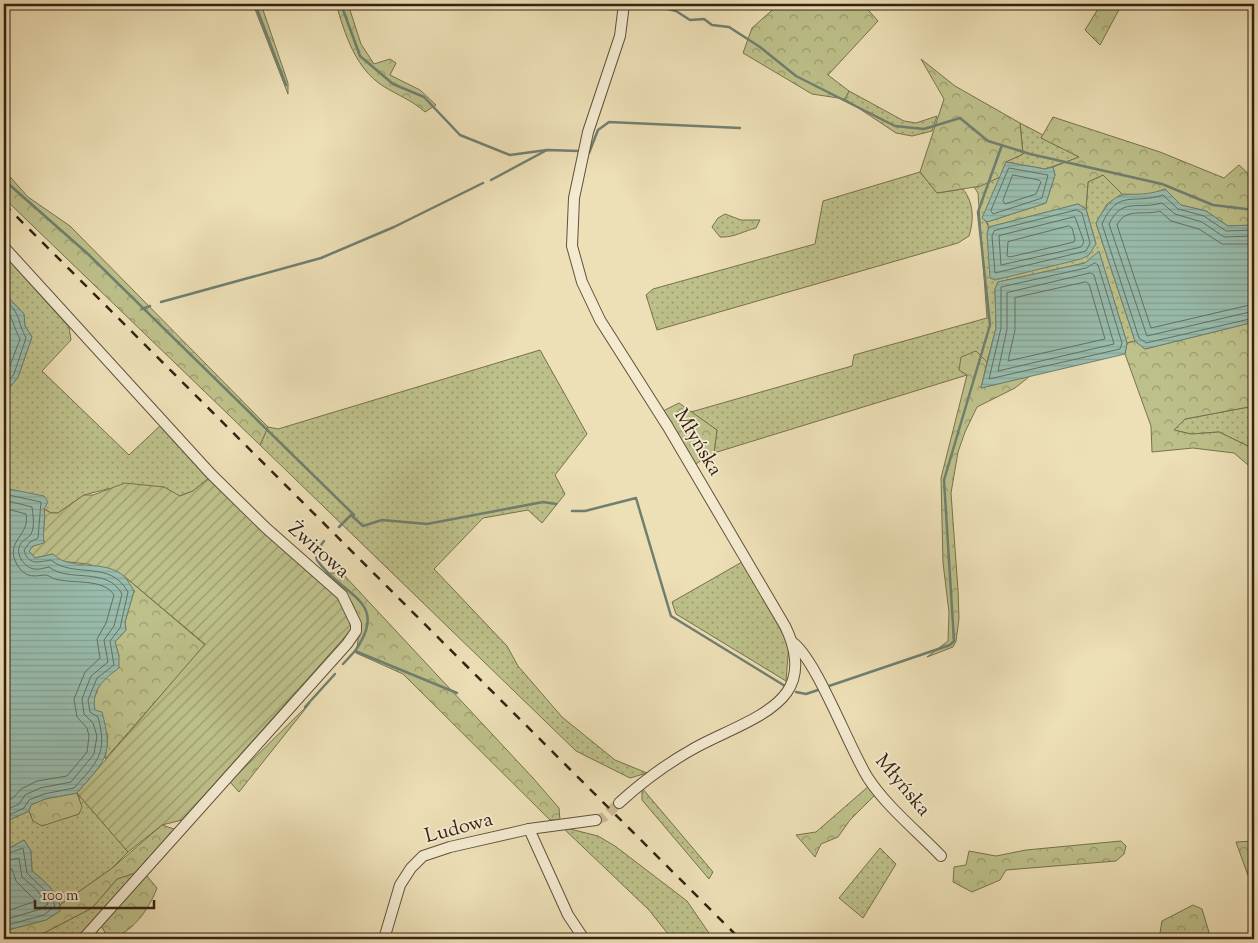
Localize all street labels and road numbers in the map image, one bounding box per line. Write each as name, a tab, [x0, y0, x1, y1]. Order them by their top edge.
street label: Młyńska	[666, 404, 728, 482]
street label: Żwirowa	[281, 516, 355, 586]
street label: Młyńska	[867, 748, 937, 824]
street label: Ludowa	[422, 806, 496, 852]

